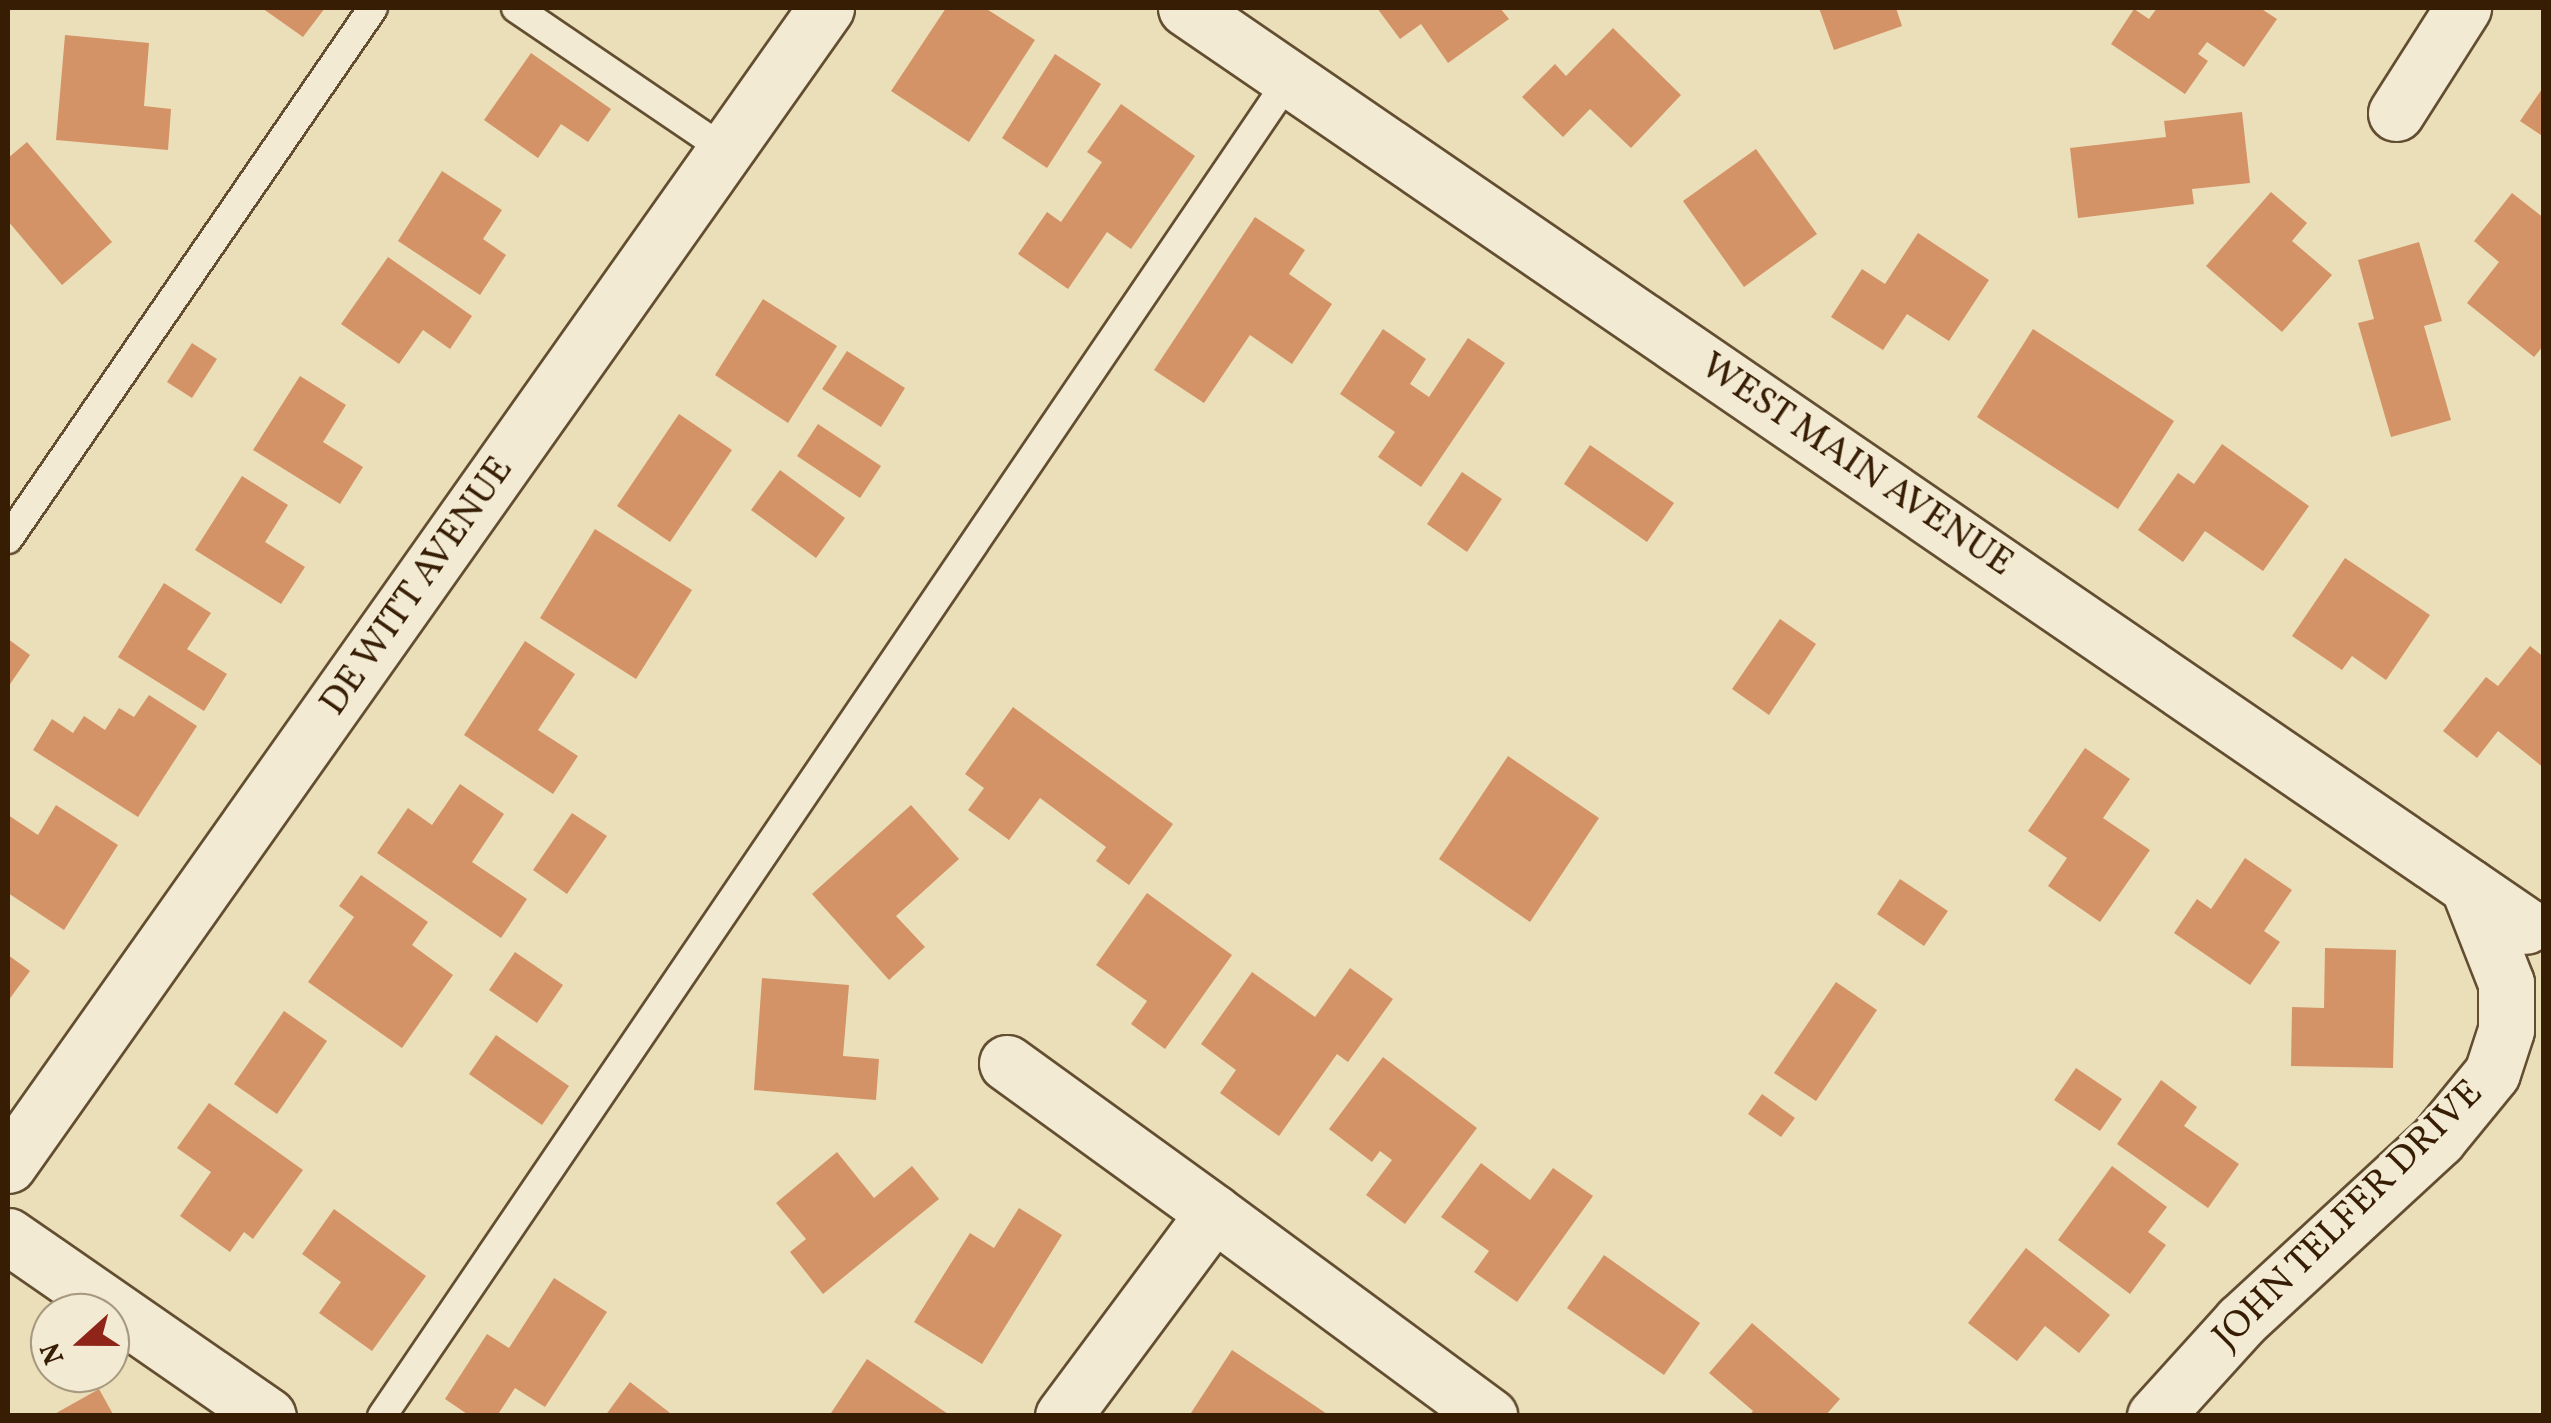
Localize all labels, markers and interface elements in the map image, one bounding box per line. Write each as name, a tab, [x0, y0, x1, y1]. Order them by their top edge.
street label: WEST MAIN AVENUE	[1691, 344, 2021, 588]
street label: DE WITT AVENUE	[311, 448, 525, 726]
street label: JOHN TELFER DRIVE	[2204, 1071, 2494, 1361]
north arrow	[30, 1293, 130, 1393]
text: N	[32, 1337, 75, 1370]

